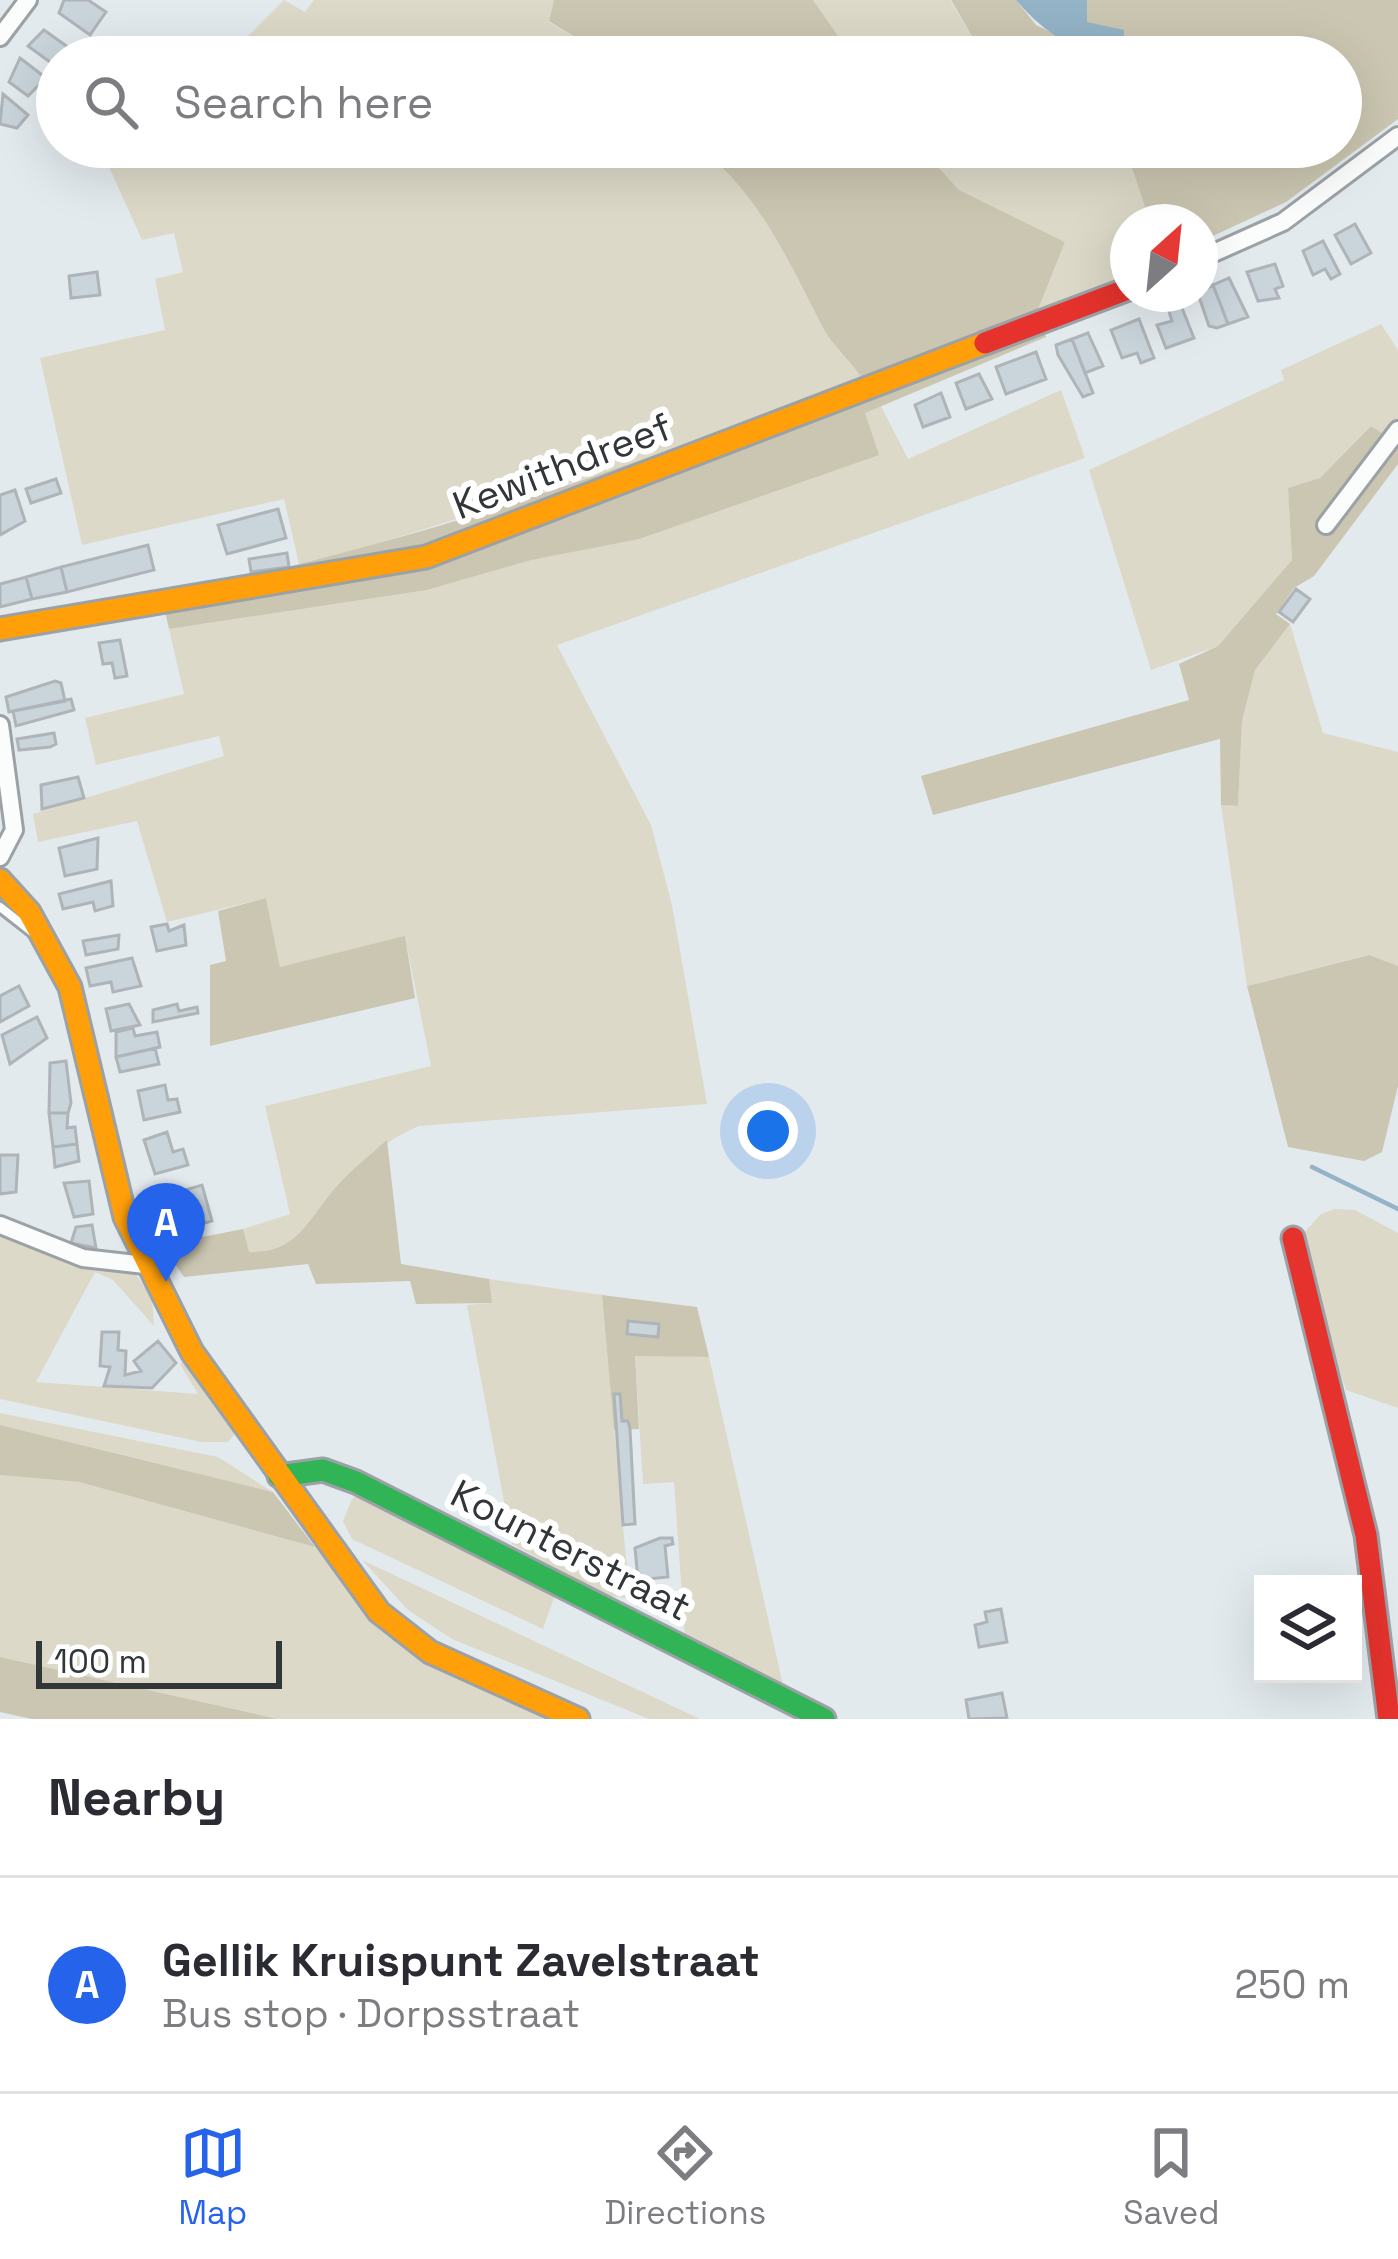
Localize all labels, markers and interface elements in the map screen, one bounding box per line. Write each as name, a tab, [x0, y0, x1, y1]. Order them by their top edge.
search box	[36, 36, 1362, 168]
icon: search	[78, 69, 144, 135]
text: Search here	[174, 74, 433, 131]
north arrow	[1110, 204, 1218, 312]
street label: Kewithdreef	[446, 402, 678, 530]
your location	[738, 1101, 798, 1161]
pin: A	[127, 1183, 205, 1282]
street label: Kounterstraat	[443, 1469, 699, 1631]
map controls	[1254, 1575, 1362, 1683]
button: layers	[1254, 1575, 1362, 1683]
scale bar	[36, 1635, 282, 1688]
text: 100 m	[54, 1641, 147, 1683]
text: Nearby	[48, 1765, 225, 1830]
text: Gellik Kruispunt Zavelstraat	[162, 1932, 760, 1989]
text: A	[75, 1960, 99, 2009]
text: 250 m	[1235, 1960, 1350, 2009]
text: Bus stop · Dorpsstraat	[162, 1989, 580, 2038]
tab: Map	[179, 2120, 247, 2234]
tab: Directions	[604, 2120, 766, 2234]
tab: Saved	[1123, 2120, 1219, 2234]

